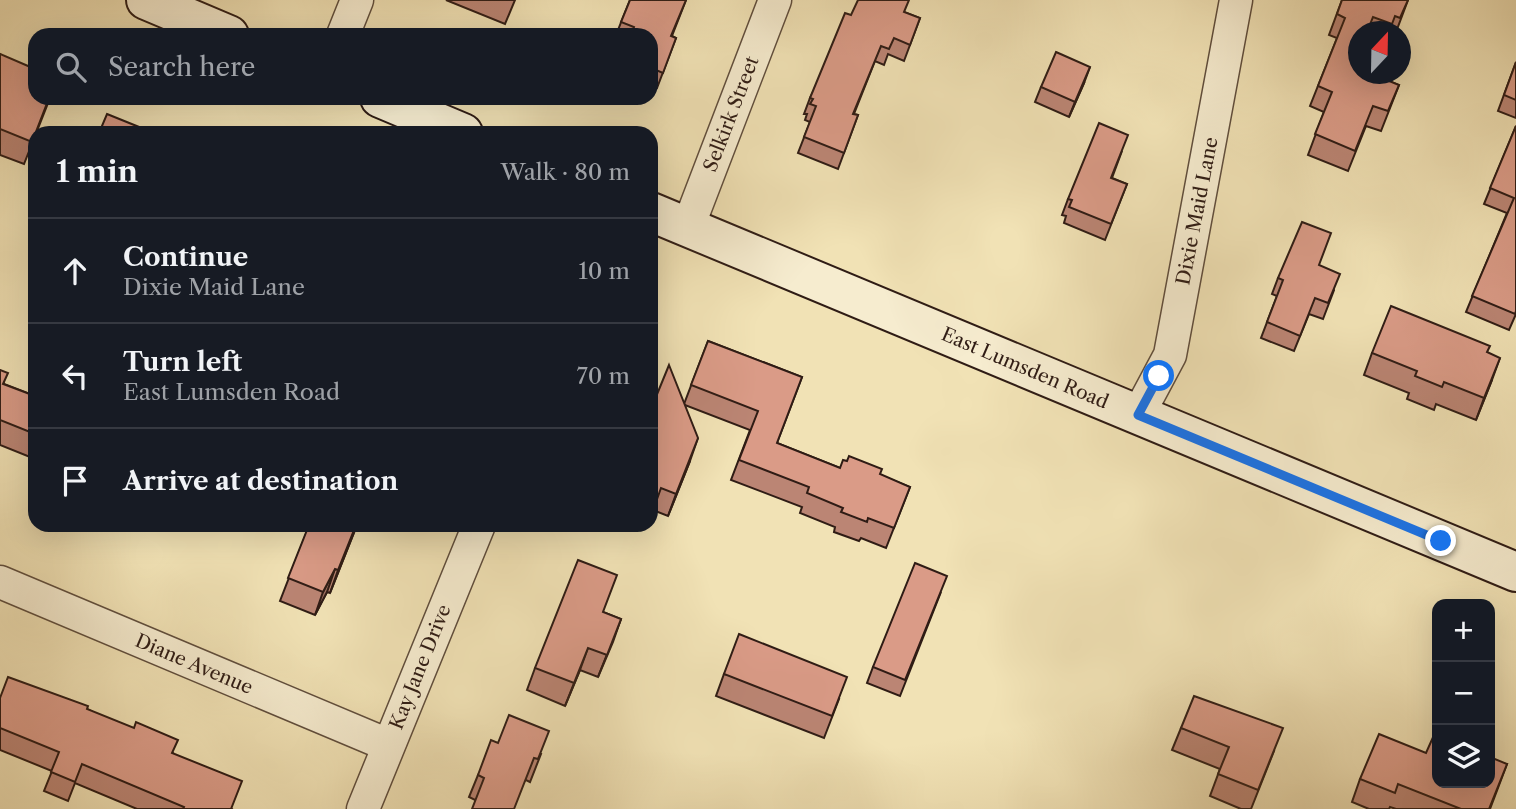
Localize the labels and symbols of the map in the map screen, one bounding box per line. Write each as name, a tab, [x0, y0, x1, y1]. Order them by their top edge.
north arrow	[1348, 21, 1411, 84]
street label: Selkirk Street	[698, 53, 764, 175]
street label: Dixie Maid Lane	[1171, 135, 1223, 287]
street label: East Lumsden Road	[938, 322, 1112, 414]
route start	[1143, 360, 1174, 391]
route end	[1425, 525, 1456, 556]
street label: Kay Jane Drive	[384, 601, 456, 733]
street label: Diane Avenue	[132, 629, 256, 699]

